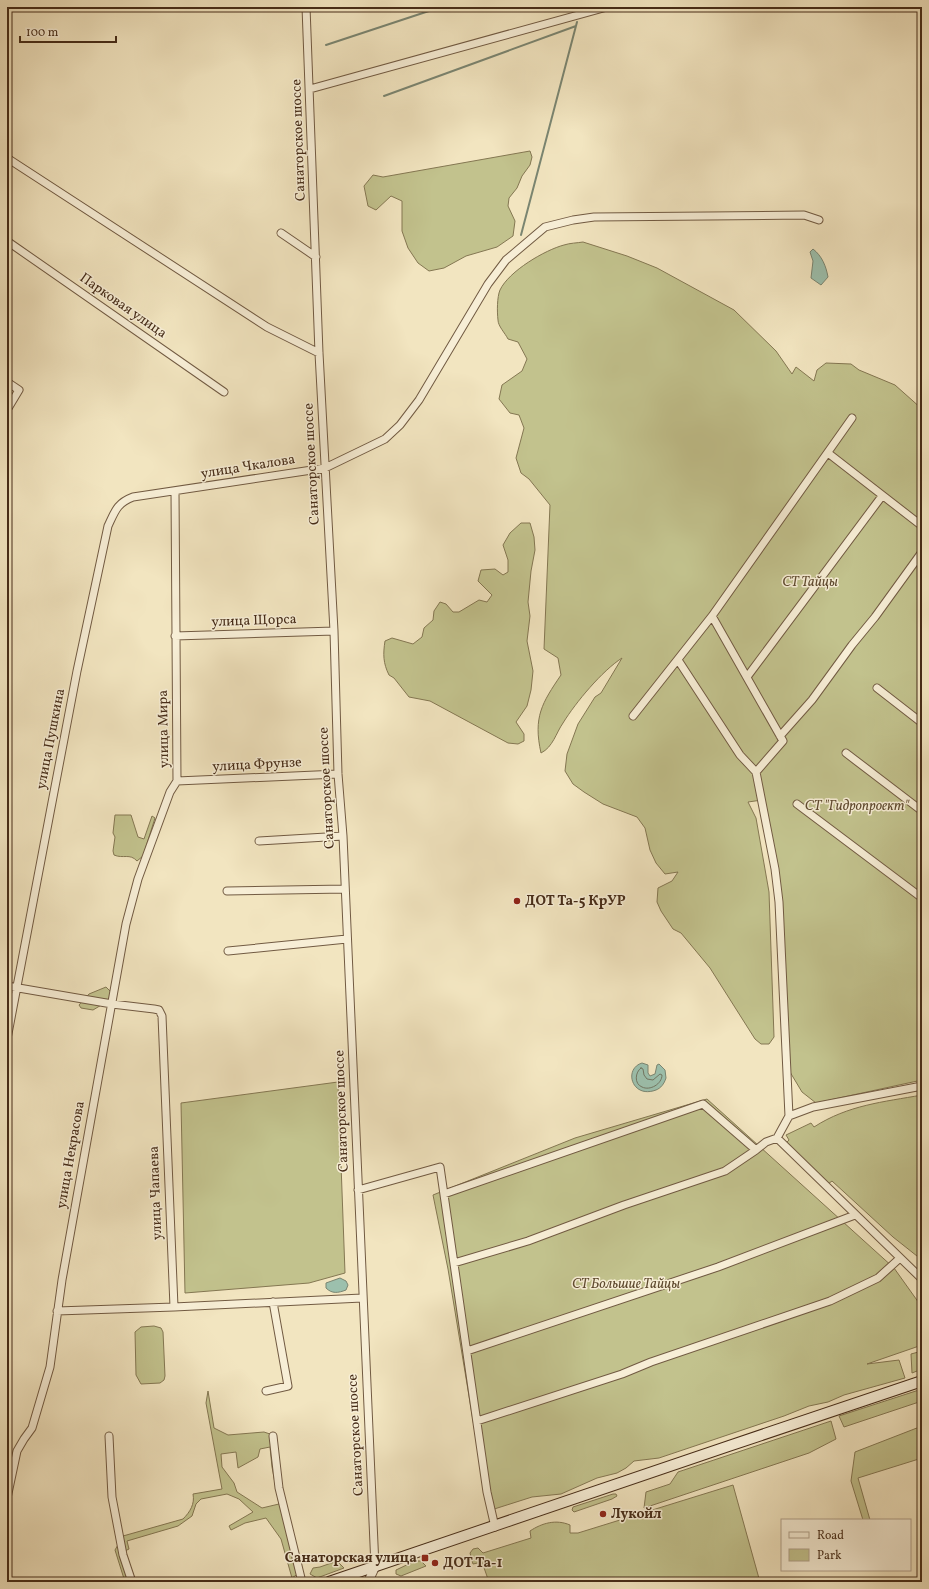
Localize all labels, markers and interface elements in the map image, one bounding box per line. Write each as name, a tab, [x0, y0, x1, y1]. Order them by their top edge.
scale bar	[20, 18, 116, 44]
text: 100 m	[26, 25, 59, 41]
street label: Санаторское шоссе	[287, 78, 311, 201]
street label: Парковая улица	[76, 269, 170, 343]
street label: Санаторское шоссе	[299, 402, 325, 525]
street label: улица Чкалова	[200, 450, 296, 484]
park label: СТ Тайцы	[782, 573, 838, 592]
street label: улица Щорса	[211, 610, 297, 632]
street label: улица Пушкина	[32, 687, 70, 791]
street label: улица Мира	[154, 690, 174, 768]
street label: Санаторское шоссе	[314, 726, 340, 849]
street label: улица Фрунзе	[212, 753, 303, 777]
park label: СТ "Гидропроект"	[805, 797, 910, 816]
place label: ДОТ Та-5 КрУР	[525, 892, 626, 911]
marker: ДОТ Та-5 КрУР	[512, 896, 522, 906]
street label: Санаторское шоссе	[330, 1049, 354, 1172]
street label: улица Некрасова	[52, 1100, 90, 1210]
street label: улица Чапаева	[145, 1145, 167, 1240]
park label: СТ Большие Тайцы	[572, 1275, 680, 1294]
street label: Санаторское шоссе	[343, 1373, 369, 1496]
place label: Лукойл	[611, 1505, 662, 1524]
marker: Лукойл	[598, 1509, 608, 1519]
legend	[781, 1519, 911, 1571]
text: Road	[817, 1528, 844, 1544]
text: Park	[817, 1548, 842, 1564]
place label: Санаторская улица	[285, 1549, 417, 1568]
marker: Санаторская улица	[420, 1553, 430, 1563]
place label: ДОТ Та-1	[443, 1554, 502, 1573]
marker: ДОТ Та-1	[430, 1558, 440, 1568]

